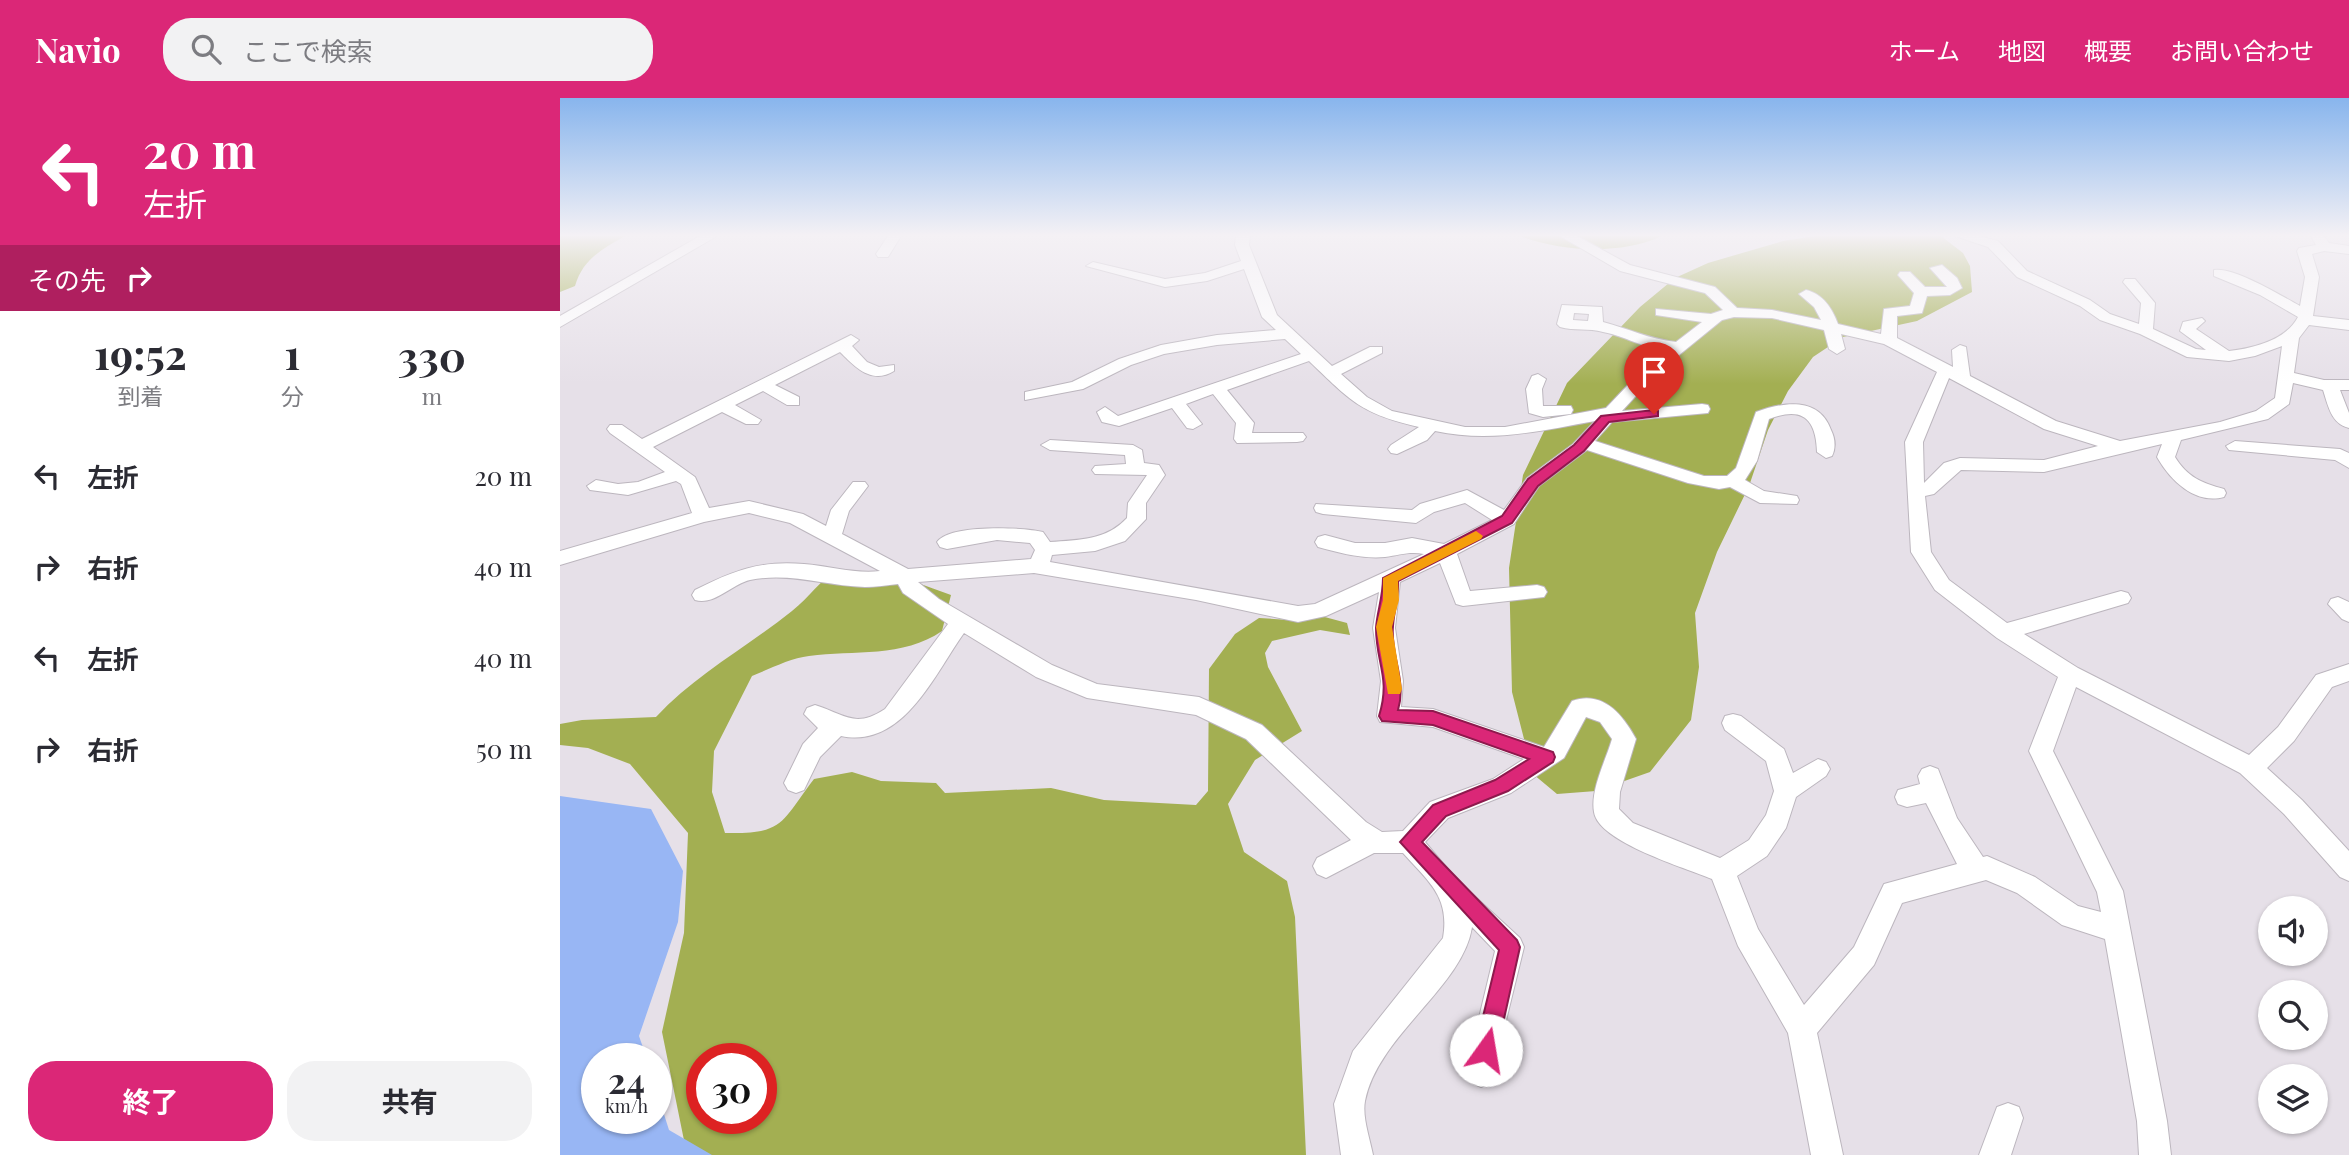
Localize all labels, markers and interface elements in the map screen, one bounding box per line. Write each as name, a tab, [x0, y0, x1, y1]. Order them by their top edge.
search box	[163, 18, 653, 81]
text: Navio	[35, 27, 121, 71]
icon: search	[187, 30, 225, 68]
text: ここで検索	[243, 33, 373, 68]
text: ホーム	[1889, 34, 1960, 66]
text: 地図	[1998, 34, 2046, 66]
text: 概要	[2084, 34, 2132, 66]
text: お問い合わせ	[2170, 34, 2314, 66]
text: 20 m	[143, 116, 256, 181]
icon: left	[28, 126, 119, 217]
text: 左折	[143, 181, 207, 224]
icon: right	[120, 259, 158, 297]
text: その先	[28, 262, 106, 297]
text: 19:52	[94, 325, 187, 381]
text: 1	[284, 325, 300, 381]
text: 330	[398, 327, 466, 383]
pin	[1624, 342, 1684, 414]
icon: arrive	[1635, 353, 1673, 391]
text: 到着	[117, 380, 163, 411]
text: 分	[281, 380, 304, 411]
text: m	[422, 380, 442, 411]
icon: left	[28, 457, 66, 495]
text: 20 m	[474, 458, 532, 493]
text: 左折	[87, 459, 139, 494]
icon: right	[28, 548, 66, 586]
text: 40 m	[474, 549, 532, 584]
text: 右折	[87, 550, 139, 585]
icon: left	[28, 639, 66, 677]
text: 40 m	[474, 640, 532, 675]
text: 左折	[87, 641, 139, 676]
icon: right	[28, 730, 66, 768]
text: 50 m	[476, 731, 532, 766]
text: 右折	[87, 732, 139, 767]
map controls	[2258, 896, 2328, 1134]
button: sound	[2258, 896, 2328, 966]
button: search	[2258, 980, 2328, 1050]
position arrow	[1449, 1013, 1523, 1087]
speed limit sign: 30	[686, 1043, 777, 1134]
text: 24	[608, 1056, 645, 1103]
button: 終了	[28, 1061, 273, 1141]
button: 共有	[287, 1061, 532, 1141]
button: layers	[2258, 1064, 2328, 1134]
text: km/h	[605, 1094, 648, 1118]

